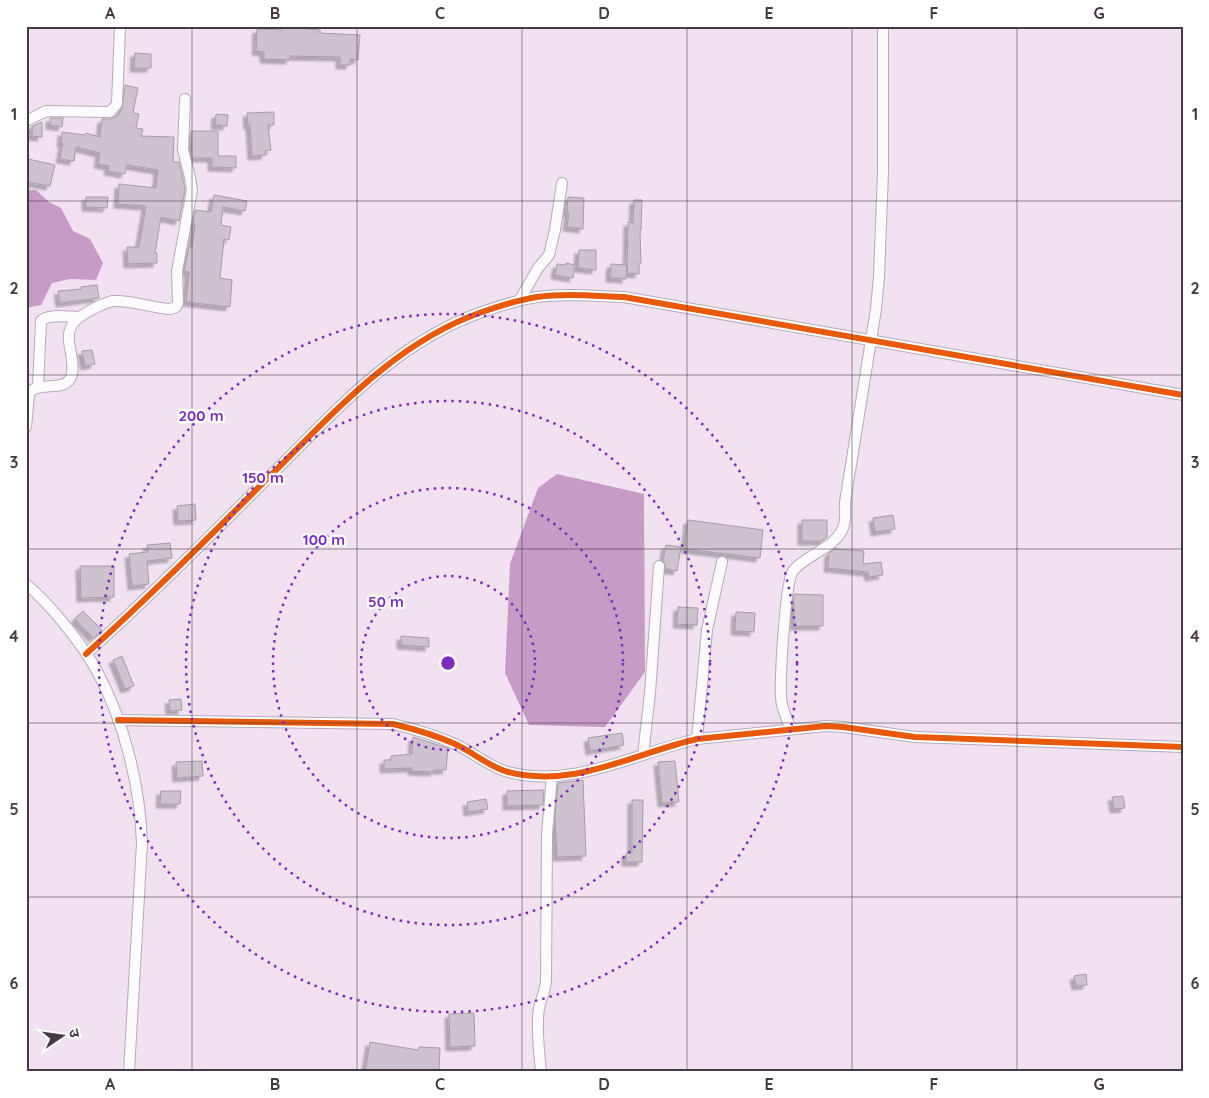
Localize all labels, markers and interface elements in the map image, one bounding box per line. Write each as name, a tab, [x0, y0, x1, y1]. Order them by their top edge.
text: A	[105, 3, 116, 23]
text: B	[270, 3, 280, 23]
text: C	[435, 3, 445, 23]
text: D	[598, 3, 610, 23]
text: E	[764, 3, 774, 23]
text: F	[930, 3, 939, 23]
text: G	[1093, 3, 1105, 23]
text: 1	[11, 104, 17, 124]
text: 1	[1192, 104, 1198, 124]
text: 2	[9, 278, 19, 298]
text: 2	[1190, 278, 1200, 298]
text: 200 m	[179, 406, 224, 425]
text: 3	[10, 452, 18, 472]
text: 3	[1191, 452, 1199, 472]
text: 150 m	[242, 468, 284, 487]
text: 100 m	[303, 530, 345, 549]
text: 50 m	[368, 592, 404, 611]
text: 4	[9, 626, 19, 646]
text: 4	[1190, 626, 1200, 646]
centre of rings	[439, 654, 457, 672]
text: 5	[9, 799, 19, 819]
text: 5	[1190, 799, 1200, 819]
text: 6	[10, 973, 19, 993]
text: 6	[1191, 973, 1200, 993]
north arrow	[38, 1010, 88, 1060]
text: उ	[65, 1027, 85, 1040]
text: A	[105, 1074, 116, 1094]
text: B	[270, 1074, 280, 1094]
text: C	[435, 1074, 445, 1094]
text: D	[598, 1074, 610, 1094]
text: E	[764, 1074, 774, 1094]
text: F	[930, 1074, 939, 1094]
text: G	[1093, 1074, 1105, 1094]

